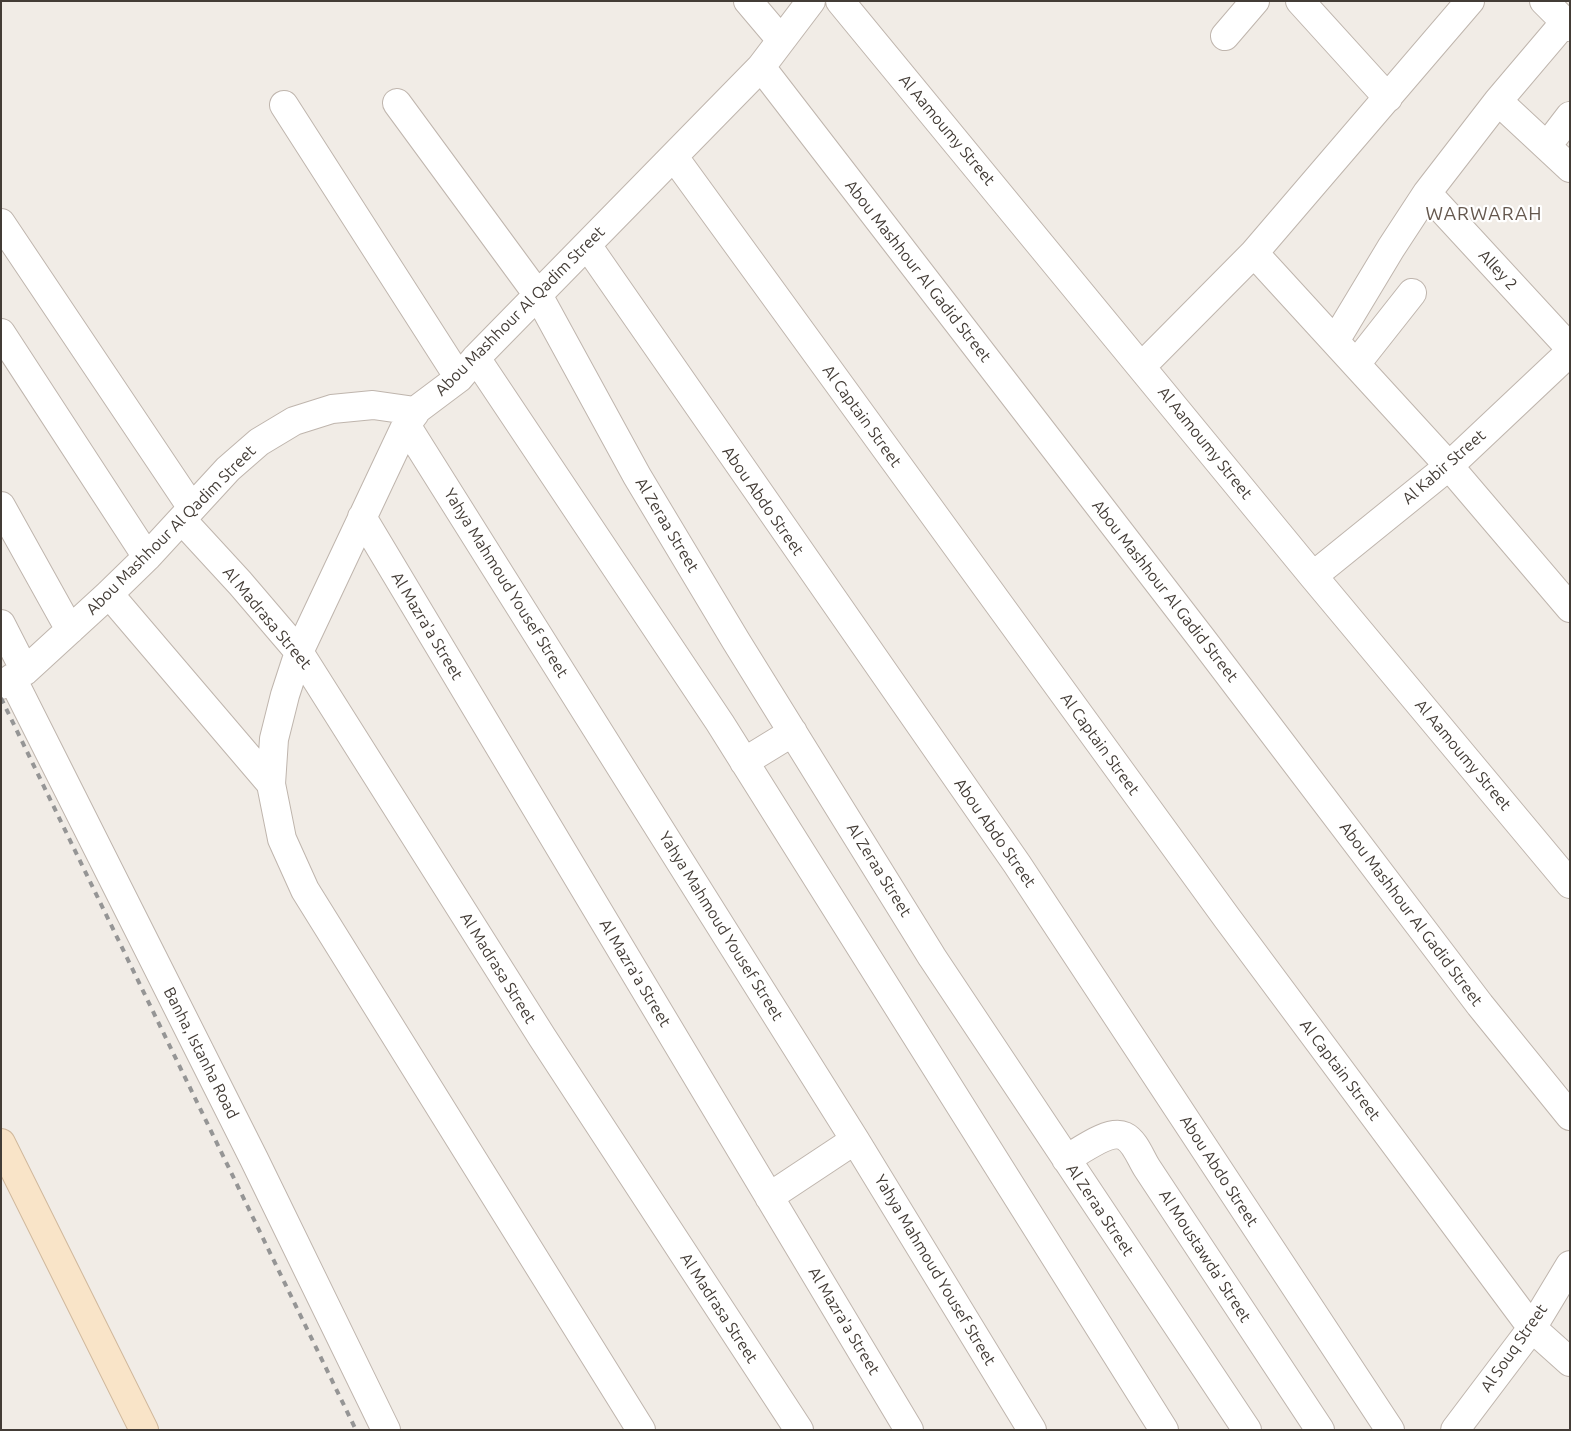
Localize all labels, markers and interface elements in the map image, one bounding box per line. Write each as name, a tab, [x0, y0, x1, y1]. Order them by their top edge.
street label: Al Aamoumy Street	[895, 71, 999, 189]
street label: Abou Mashhour Al Gadid Street	[841, 176, 995, 366]
district label: WARWARAH	[1424, 203, 1544, 225]
street label: Abou Mashhour Al Qadim Street	[431, 222, 609, 400]
street label: Alley 2	[1475, 246, 1521, 294]
street label: Al Captain Street	[819, 361, 905, 471]
street label: Al Aamoumy Street	[1154, 383, 1256, 503]
street label: Al Kabir Street	[1399, 426, 1489, 508]
street label: Abou Mashhour Al Qadim Street	[82, 441, 260, 619]
street label: Abou Abdo Street	[718, 443, 808, 559]
street label: Al Zeraa Street	[631, 474, 703, 576]
street label: Yahya Mahmoud Yousef Street	[440, 485, 572, 681]
street label: Abou Mashhour Al Gadid Street	[1088, 496, 1242, 686]
street label: Al Madrasa Street	[219, 563, 315, 673]
street label: Al Mazra'a Street	[387, 569, 467, 683]
street label: Al Captain Street	[1057, 689, 1143, 799]
street label: Al Aamoumy Street	[1411, 696, 1515, 814]
street label: Abou Abdo Street	[950, 775, 1040, 891]
street label: Abou Mashhour Al Gadid Street	[1335, 818, 1487, 1010]
street label: Al Zeraa Street	[843, 820, 915, 920]
street label: Yahya Mahmoud Yousef Street	[655, 828, 787, 1024]
street label: Al Madrasa Street	[456, 909, 540, 1027]
street label: Al Mazra'a Street	[595, 916, 675, 1030]
street label: Banha, Istanha Road	[160, 984, 242, 1122]
street label: Al Captain Street	[1296, 1016, 1384, 1124]
street label: Abou Abdo Street	[1176, 1112, 1262, 1230]
street label: Al Zeraa Street	[1062, 1160, 1138, 1260]
street label: Yahya Mahmoud Yousef Street	[870, 1171, 1000, 1369]
street label: Al Moustawda' Street	[1155, 1186, 1255, 1326]
street label: Al Madrasa Street	[676, 1249, 762, 1367]
street label: Al Mazra'a Street	[804, 1264, 884, 1378]
street label: Al Souq Street	[1477, 1300, 1551, 1396]

